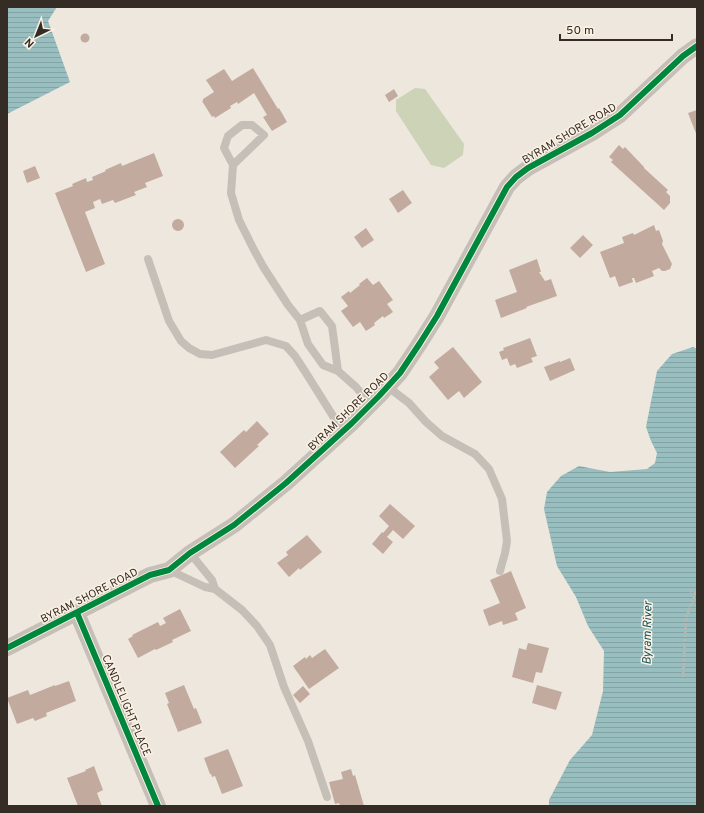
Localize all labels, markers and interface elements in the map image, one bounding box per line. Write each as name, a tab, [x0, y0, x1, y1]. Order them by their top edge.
north arrow	[16, 16, 56, 56]
scale bar	[560, 16, 672, 42]
text: 50 m	[566, 23, 594, 39]
text: N	[22, 35, 38, 50]
street label: BYRAM SHORE ROAD	[520, 100, 619, 168]
street label: BYRAM SHORE ROAD	[305, 369, 392, 454]
street label: BYRAM SHORE ROAD	[38, 565, 140, 627]
water label: Byram River	[639, 600, 657, 665]
street label: CANDLELIGHT PLACE	[98, 653, 154, 758]

